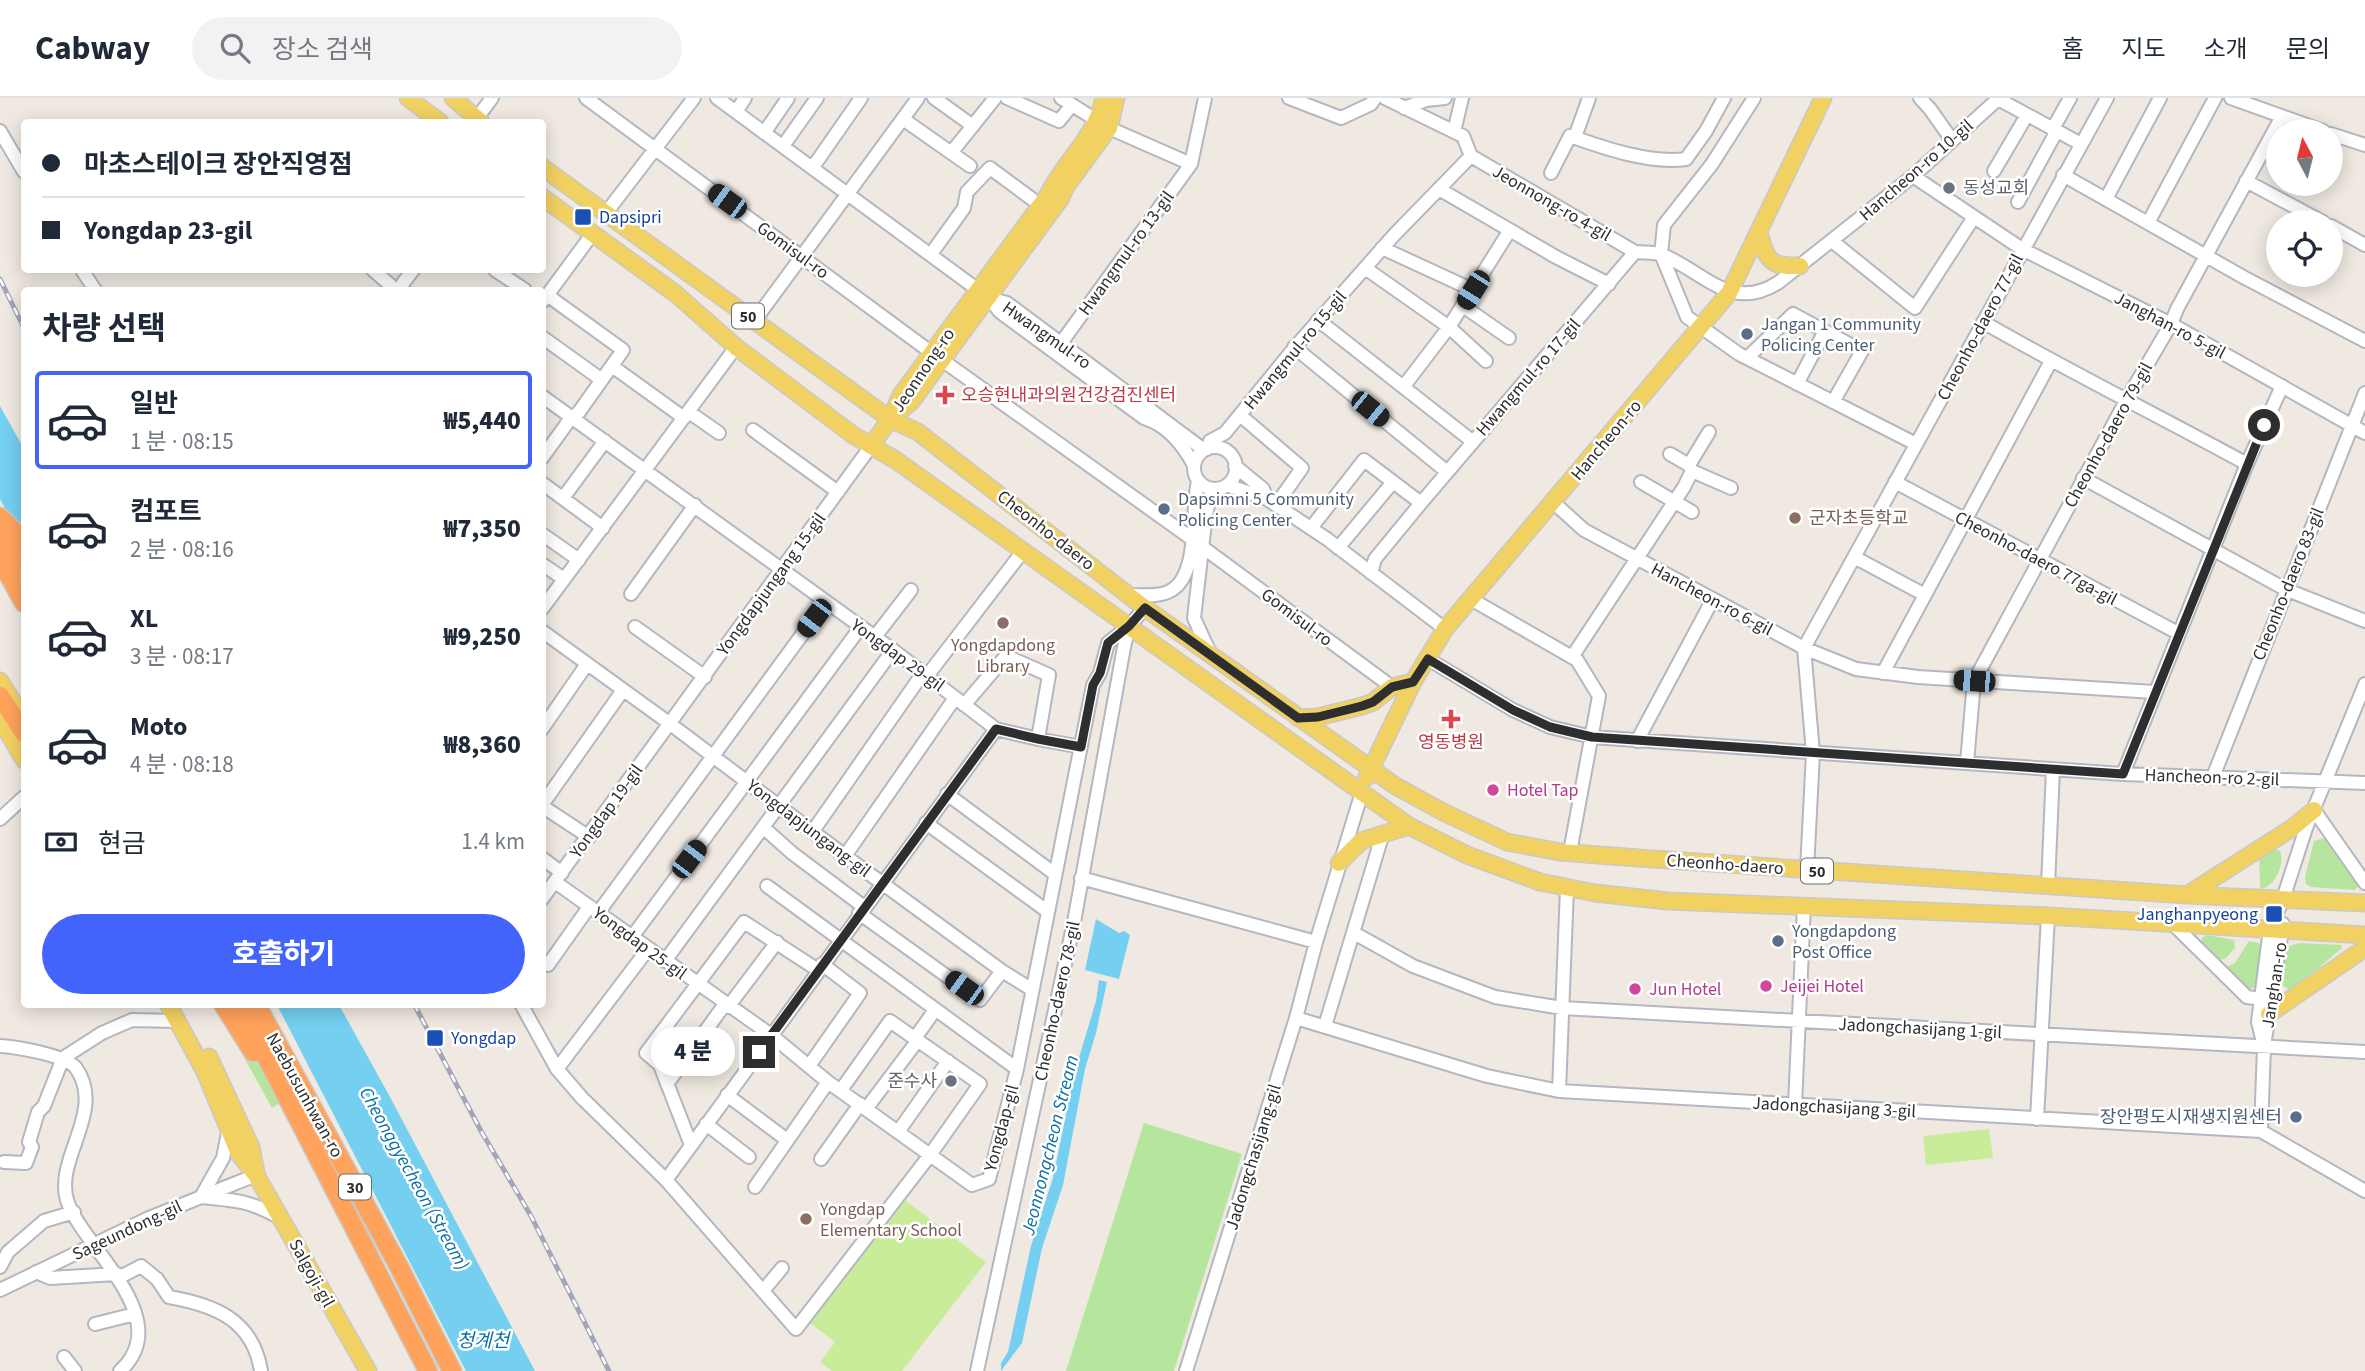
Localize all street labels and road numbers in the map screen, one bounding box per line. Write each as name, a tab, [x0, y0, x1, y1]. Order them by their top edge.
street label: Hancheon-ro 10-gil	[1854, 114, 1979, 227]
street label: Jeonnong-ro 4-gil	[1488, 159, 1616, 248]
street label: Hwangmul-ro 13-gil	[1073, 186, 1180, 321]
street label: Gomisul-ro	[752, 216, 834, 285]
street label: Cheonho-daero 77-gil	[1931, 249, 2030, 405]
street label: Hwangmul-ro 15-gil	[1238, 285, 1353, 415]
street label: Janghan-ro 5-gil	[2110, 286, 2230, 365]
street label: Hwangmul-ro	[997, 296, 1096, 375]
road number: 50	[732, 304, 764, 328]
street label: Hwangmul-ro 17-gil	[1470, 313, 1586, 442]
street label: Jeonnong-ro	[886, 323, 961, 418]
street label: Cheonho-daero 79-gil	[2058, 358, 2159, 513]
street label: Hancheon-ro	[1565, 395, 1648, 486]
street label: Cheonho-daero	[992, 484, 1100, 576]
street label: Cheonho-daero 83-gil	[2246, 504, 2331, 664]
street label: Cheonho-daero 77ga-gil	[1950, 505, 2121, 612]
street label: Yongdapjungang 15-gil	[710, 508, 832, 662]
street label: Hancheon-ro 6-gil	[1646, 557, 1777, 642]
street label: Gomisul-ro	[1256, 582, 1338, 653]
street label: Yongdap 29-gil	[845, 612, 950, 698]
street label: Yongdap 19-gil	[563, 759, 649, 864]
street label: Hancheon-ro 2-gil	[2144, 763, 2280, 792]
street label: Yongdapjungang-gil	[741, 773, 876, 883]
street label: Cheonho-daero	[1665, 848, 1785, 881]
road number: 50	[1801, 858, 1833, 884]
street label: Yongdap 25-gil	[587, 900, 692, 986]
street label: Cheonho-daero 78-gil	[1028, 919, 1087, 1083]
street label: Janghan-ro	[2255, 940, 2294, 1030]
street label: Jadongchasijang 1-gil	[1838, 1012, 2002, 1045]
street label: Naebusunhwan-ro	[260, 1028, 349, 1162]
street label: Jadongchasijang-gil	[1219, 1081, 1288, 1233]
street label: Yongdap-gil	[978, 1082, 1025, 1175]
street label: Jadongchasijang 3-gil	[1752, 1091, 1916, 1124]
road number: 30	[339, 1175, 371, 1200]
street label: Sageundong-gil	[68, 1194, 186, 1267]
street label: Salgoji-gil	[283, 1235, 341, 1312]

